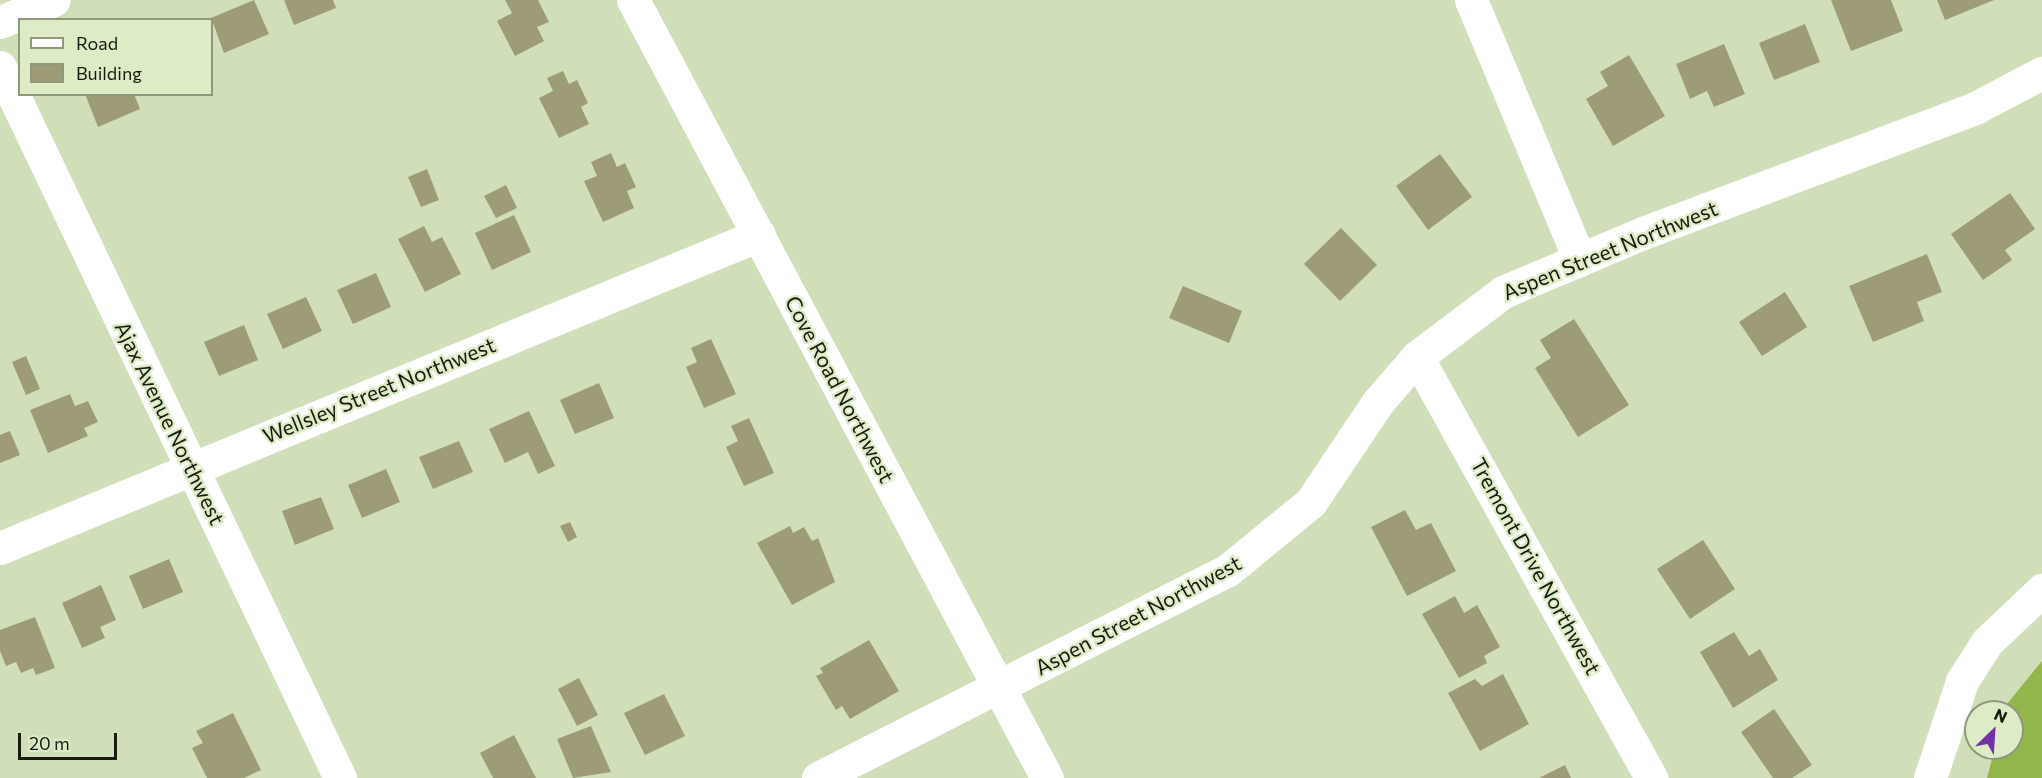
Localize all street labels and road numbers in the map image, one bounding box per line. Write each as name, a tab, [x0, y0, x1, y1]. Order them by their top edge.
street label: Aspen Street Northwest	[1499, 195, 1721, 305]
street label: Cove Road Northwest	[780, 291, 900, 487]
street label: Ajax Avenue Northwest	[110, 317, 230, 529]
street label: Wellsley Street Northwest	[259, 332, 499, 448]
street label: Tremont Drive Northwest	[1466, 453, 1606, 679]
street label: Aspen Street Northwest	[1031, 550, 1245, 680]

